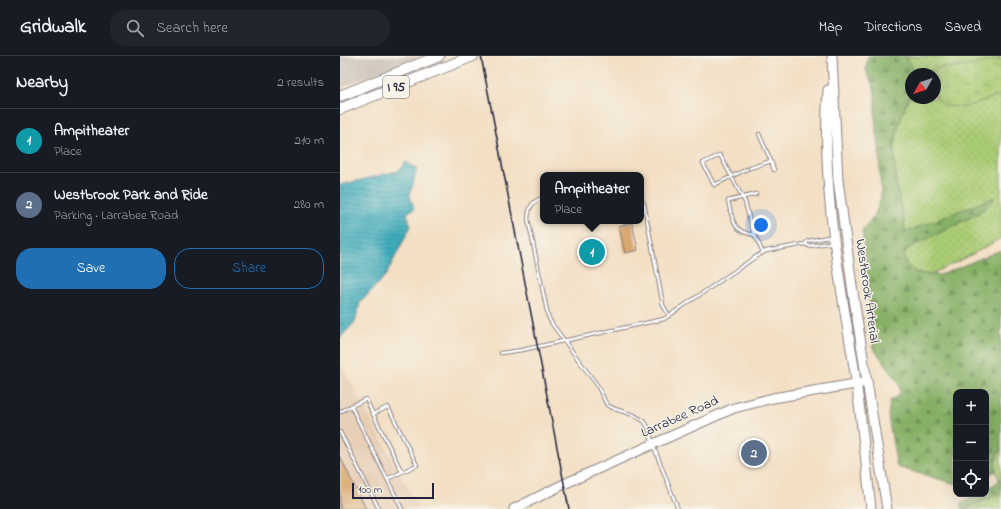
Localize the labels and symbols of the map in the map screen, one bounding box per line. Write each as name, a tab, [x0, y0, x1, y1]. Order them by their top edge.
north arrow	[905, 68, 941, 104]
road number: I 95	[383, 76, 409, 98]
your location	[751, 215, 771, 235]
pin: 1	[579, 237, 605, 267]
street label: Westbrook Arterial	[849, 237, 885, 345]
street label: Larrabee Road	[638, 391, 722, 443]
pin: 2	[741, 438, 767, 468]
scale bar	[352, 481, 434, 500]

